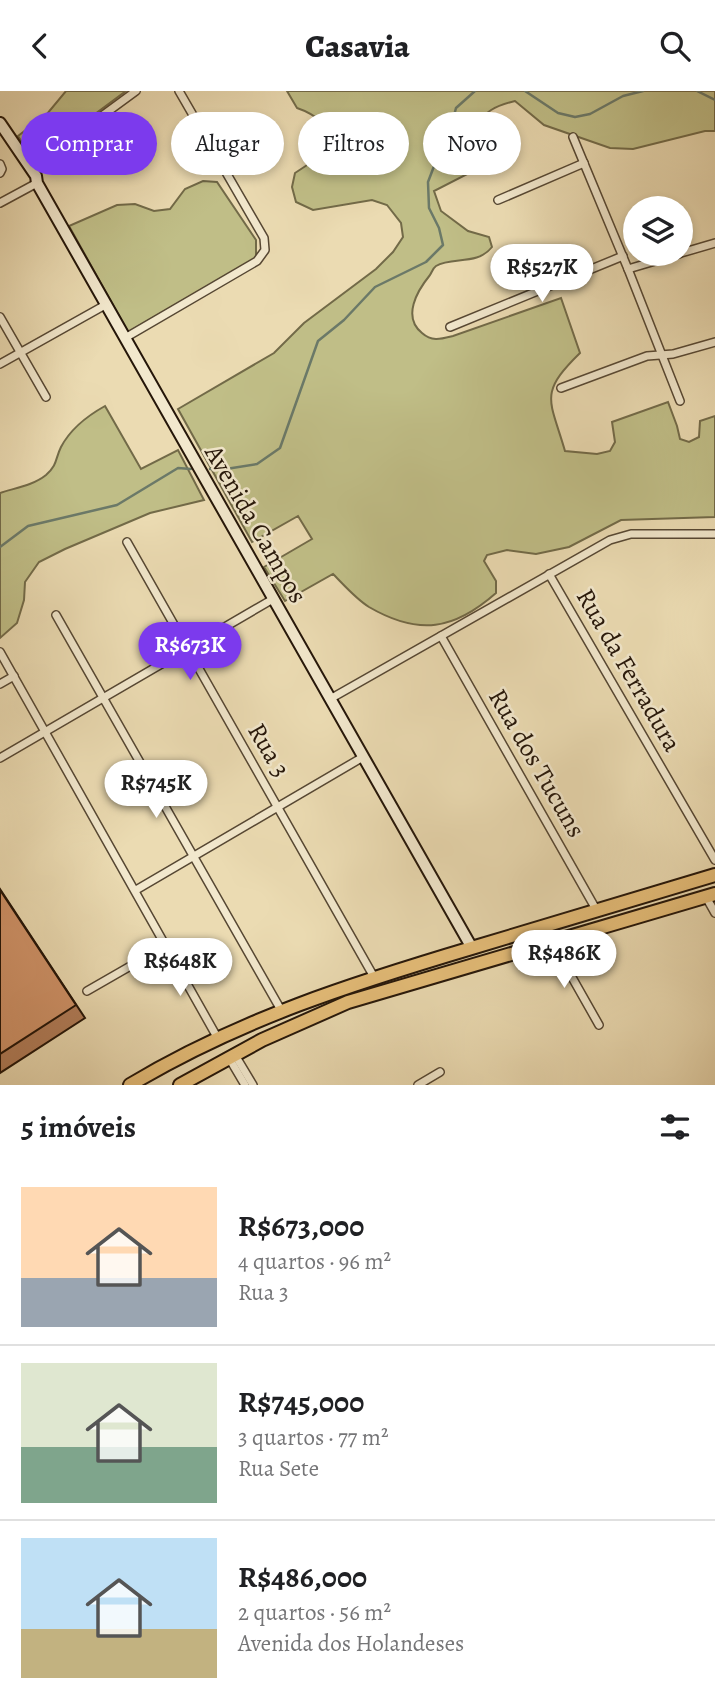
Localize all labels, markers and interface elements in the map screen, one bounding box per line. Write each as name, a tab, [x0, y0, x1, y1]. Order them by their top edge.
text: Casavia	[305, 24, 410, 68]
icon: back	[21, 27, 59, 65]
icon: search	[656, 27, 694, 65]
chip: Comprar	[21, 112, 157, 175]
chip: Alugar	[171, 112, 284, 175]
chip: Filtros	[298, 112, 409, 175]
chip: Novo	[423, 112, 521, 175]
map controls	[623, 196, 693, 266]
button: layers	[623, 196, 693, 266]
pin: R$527K	[485, 245, 599, 304]
text: R$527K	[506, 251, 578, 282]
street label: Avenida Campos	[196, 438, 316, 610]
street label: Rua da Ferradura	[568, 582, 690, 758]
pin: R$673K	[133, 623, 247, 682]
text: R$673K	[154, 629, 226, 660]
street label: Rua dos Tucuns	[480, 682, 594, 844]
street label: Rua 3	[240, 716, 298, 784]
pin: R$745K	[99, 761, 213, 820]
text: R$745K	[120, 767, 192, 798]
pin: R$486K	[507, 930, 621, 990]
text: R$486K	[527, 937, 601, 968]
pin: R$648K	[123, 939, 237, 998]
text: R$648K	[143, 945, 217, 976]
text: 5 imóveis	[21, 1107, 136, 1147]
icon: filters	[656, 1108, 694, 1146]
text: R$673,000	[238, 1206, 364, 1246]
icon: home	[77, 1215, 161, 1299]
text: 4 quartos · 96 m²	[238, 1246, 391, 1277]
text: Rua 3	[238, 1277, 289, 1308]
text: R$745,000	[238, 1382, 364, 1422]
icon: home	[77, 1391, 161, 1475]
text: 3 quartos · 77 m²	[238, 1422, 389, 1453]
text: Rua Sete	[238, 1453, 319, 1484]
text: R$486,000	[238, 1557, 367, 1597]
icon: home	[77, 1566, 161, 1650]
text: 2 quartos · 56 m²	[238, 1597, 391, 1628]
text: Avenida dos Holandeses	[238, 1628, 464, 1659]

